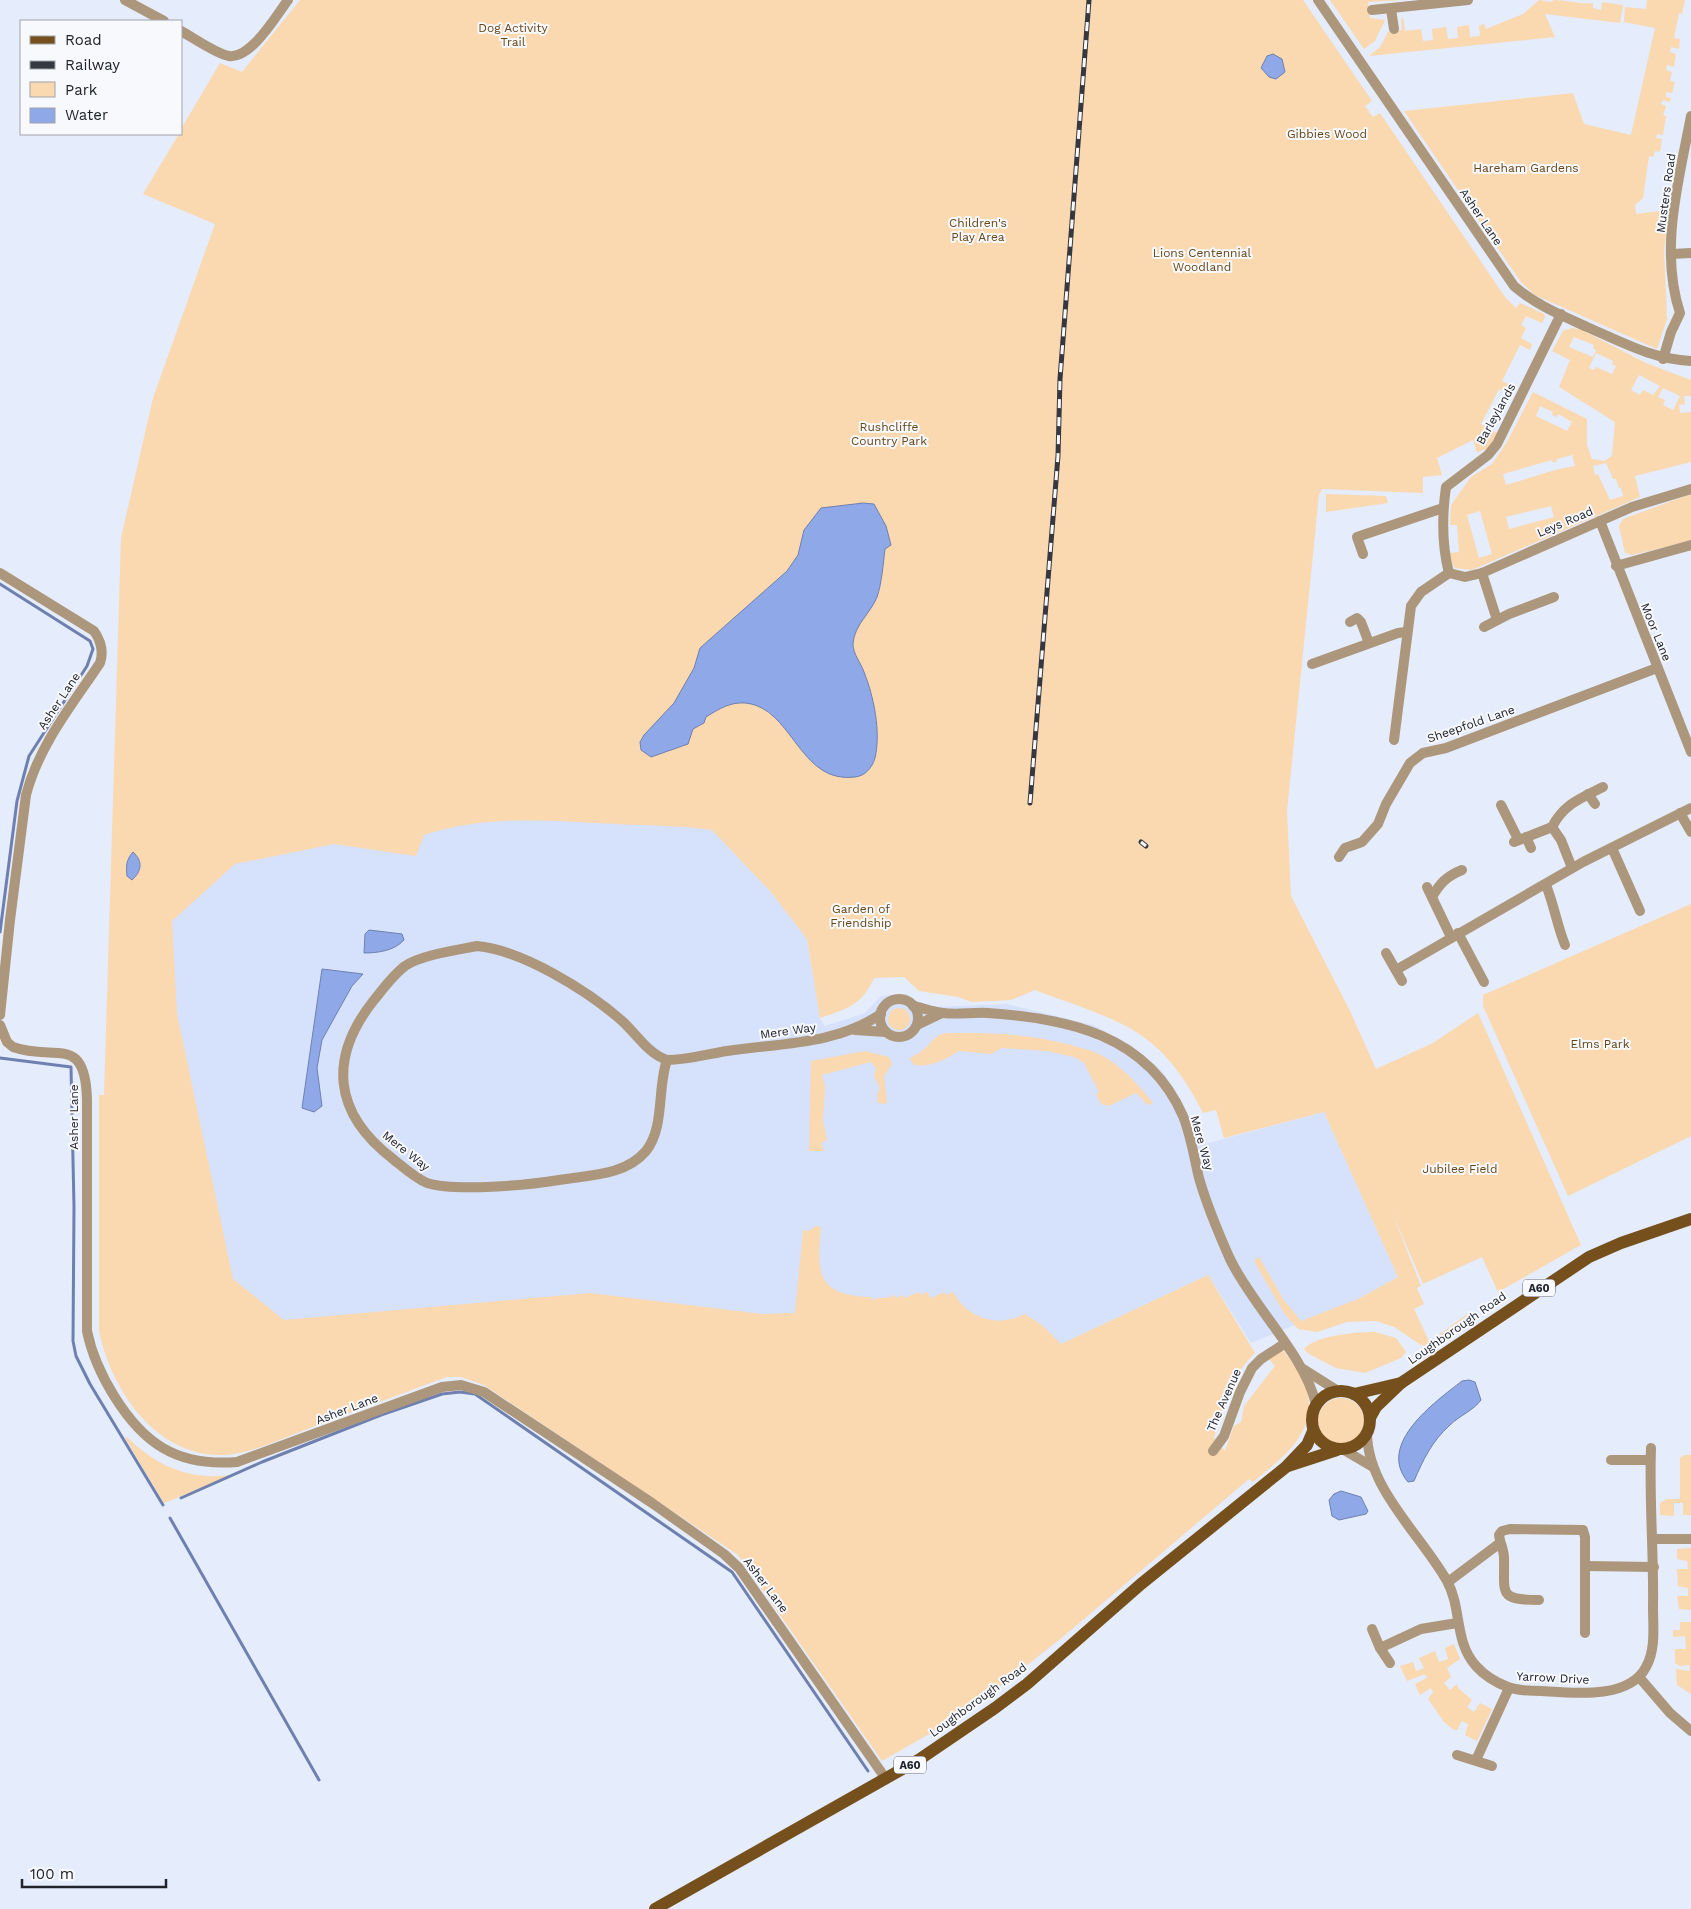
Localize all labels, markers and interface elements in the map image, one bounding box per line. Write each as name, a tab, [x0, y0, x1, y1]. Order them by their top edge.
legend	[20, 20, 182, 135]
park label: Dog Activity Trail	[478, 21, 548, 49]
text: Road	[65, 31, 102, 49]
text: Railway	[65, 56, 120, 74]
text: Park	[65, 81, 98, 99]
text: Water	[65, 106, 108, 124]
park label: Gibbies Wood	[1287, 127, 1367, 141]
street label: Musters Road	[1653, 152, 1679, 234]
park label: Hareham Gardens	[1473, 161, 1579, 175]
street label: Asher Lane	[1457, 186, 1505, 248]
park label: Children's Play Area	[949, 216, 1007, 244]
park label: Lions Centennial Woodland	[1153, 246, 1252, 274]
street label: Barleylands	[1473, 381, 1519, 447]
park label: Rushcliffe Country Park	[851, 420, 927, 448]
street label: Leys Road	[1535, 504, 1595, 540]
street label: Moor Lane	[1638, 601, 1674, 663]
street label: Asher Lane	[35, 670, 83, 732]
street label: Sheepfold Lane	[1425, 702, 1517, 746]
park label: Garden of Friendship	[830, 902, 892, 930]
street label: Mere Way	[759, 1020, 818, 1042]
park label: Elms Park	[1571, 1037, 1630, 1051]
street label: Asher Lane	[67, 1084, 81, 1150]
street label: Mere Way	[1188, 1114, 1217, 1173]
street label: Mere Way	[380, 1128, 433, 1174]
park label: Jubilee Field	[1422, 1162, 1498, 1176]
road number: A60	[1523, 1280, 1555, 1296]
street label: Loughborough Road	[1405, 1289, 1509, 1367]
street label: The Avenue	[1204, 1366, 1244, 1434]
street label: Asher Lane	[314, 1391, 380, 1427]
street label: Asher Lane	[741, 1555, 791, 1615]
street label: Loughborough Road	[927, 1660, 1029, 1740]
street label: Yarrow Drive	[1516, 1669, 1590, 1687]
road number: A60	[894, 1756, 926, 1774]
scale bar	[22, 1856, 166, 1888]
text: 100 m	[30, 1865, 74, 1883]

